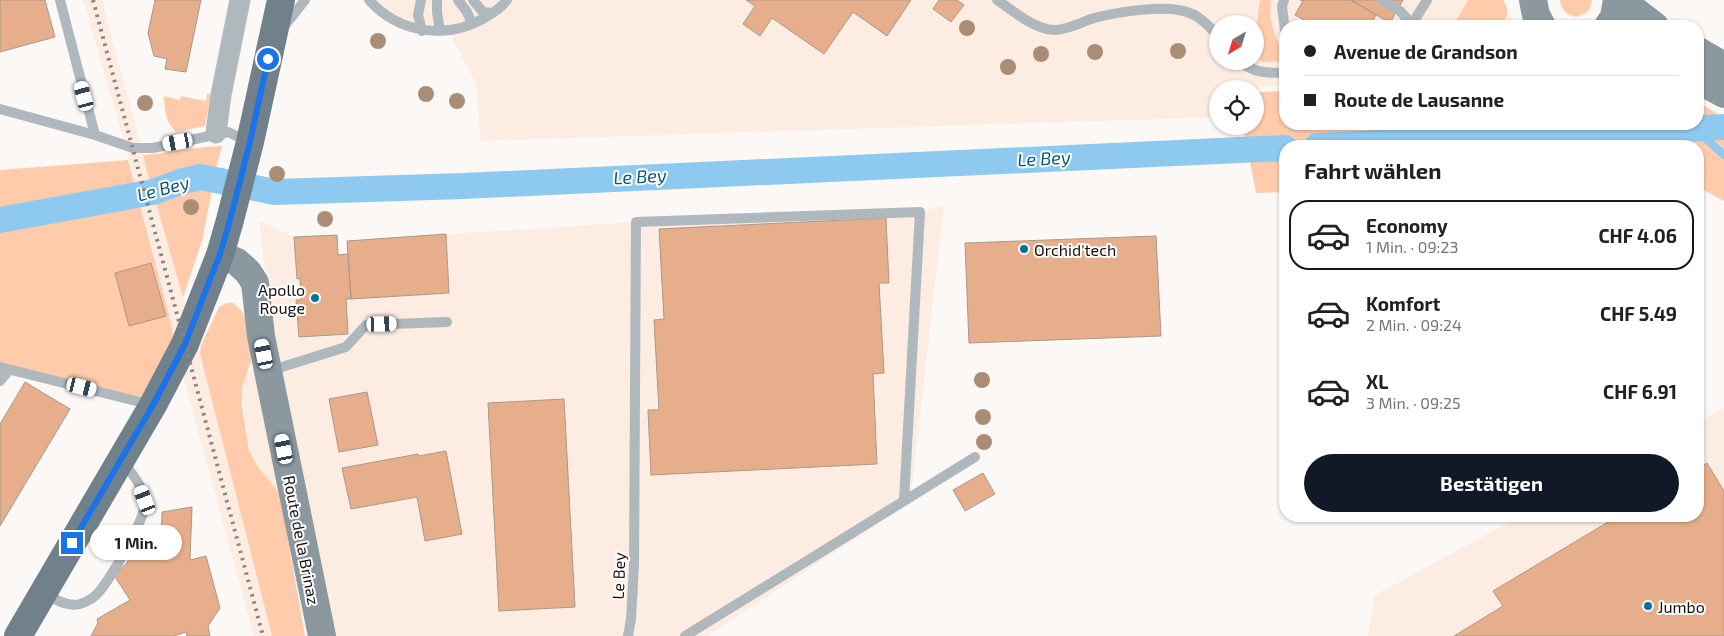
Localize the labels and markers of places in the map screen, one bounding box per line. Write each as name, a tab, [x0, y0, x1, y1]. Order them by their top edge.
place label: Orchid'tech	[1034, 240, 1116, 259]
marker: Orchid'tech	[1018, 243, 1030, 255]
place label: Apollo Rouge	[258, 280, 305, 317]
marker: Apollo Rouge	[309, 292, 321, 304]
place label: Jumbo	[1658, 597, 1705, 616]
marker: Jumbo	[1642, 600, 1654, 612]

